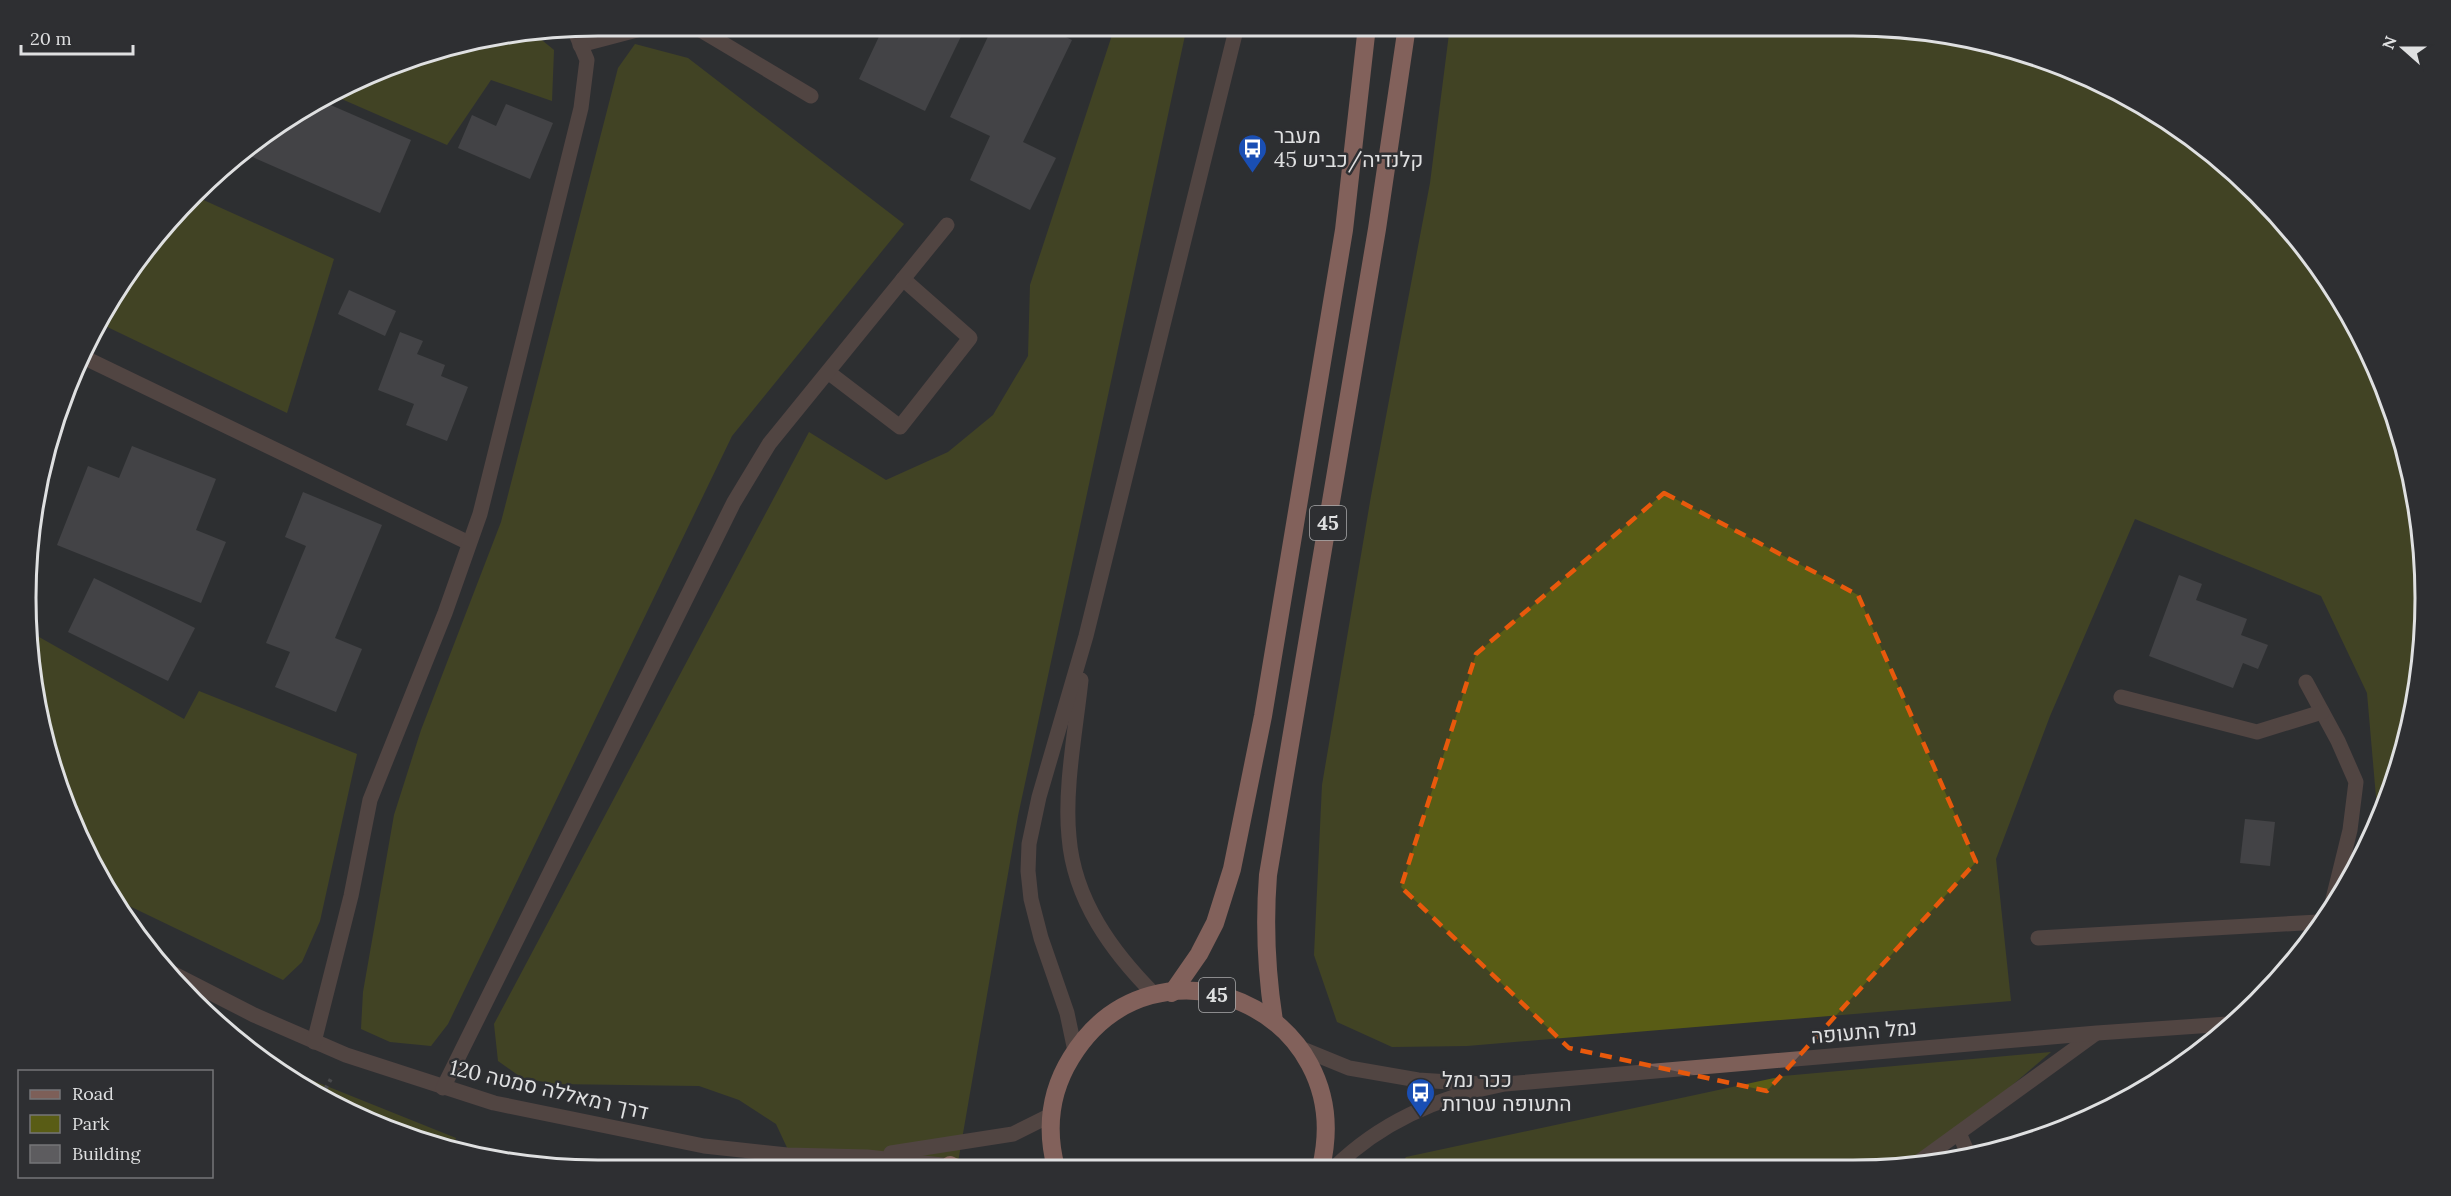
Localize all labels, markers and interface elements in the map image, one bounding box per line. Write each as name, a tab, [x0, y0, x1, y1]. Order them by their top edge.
scale bar	[21, 18, 134, 56]
north arrow	[2373, 18, 2433, 78]
text: 20 m	[30, 27, 72, 50]
text: N	[2377, 33, 2401, 52]
place label: מעבר קלנדיה/כביש 45	[1274, 122, 1423, 173]
bus stop icon: מעבר קלנדיה/כביש 45	[1237, 132, 1269, 174]
road number: 45	[1310, 506, 1346, 540]
road number: 45	[1199, 978, 1235, 1012]
street label: נמל התעופה	[1810, 1013, 1918, 1050]
street label: דרך רמאללה סמטה 120	[447, 1054, 651, 1126]
place label: ככר נמל התעופה עטרות	[1442, 1066, 1572, 1117]
legend	[18, 1070, 213, 1178]
bus stop icon: ככר נמל התעופה עטרות	[1405, 1076, 1437, 1118]
text: Road	[72, 1082, 114, 1105]
text: Park	[72, 1112, 110, 1135]
text: Building	[72, 1142, 142, 1165]

